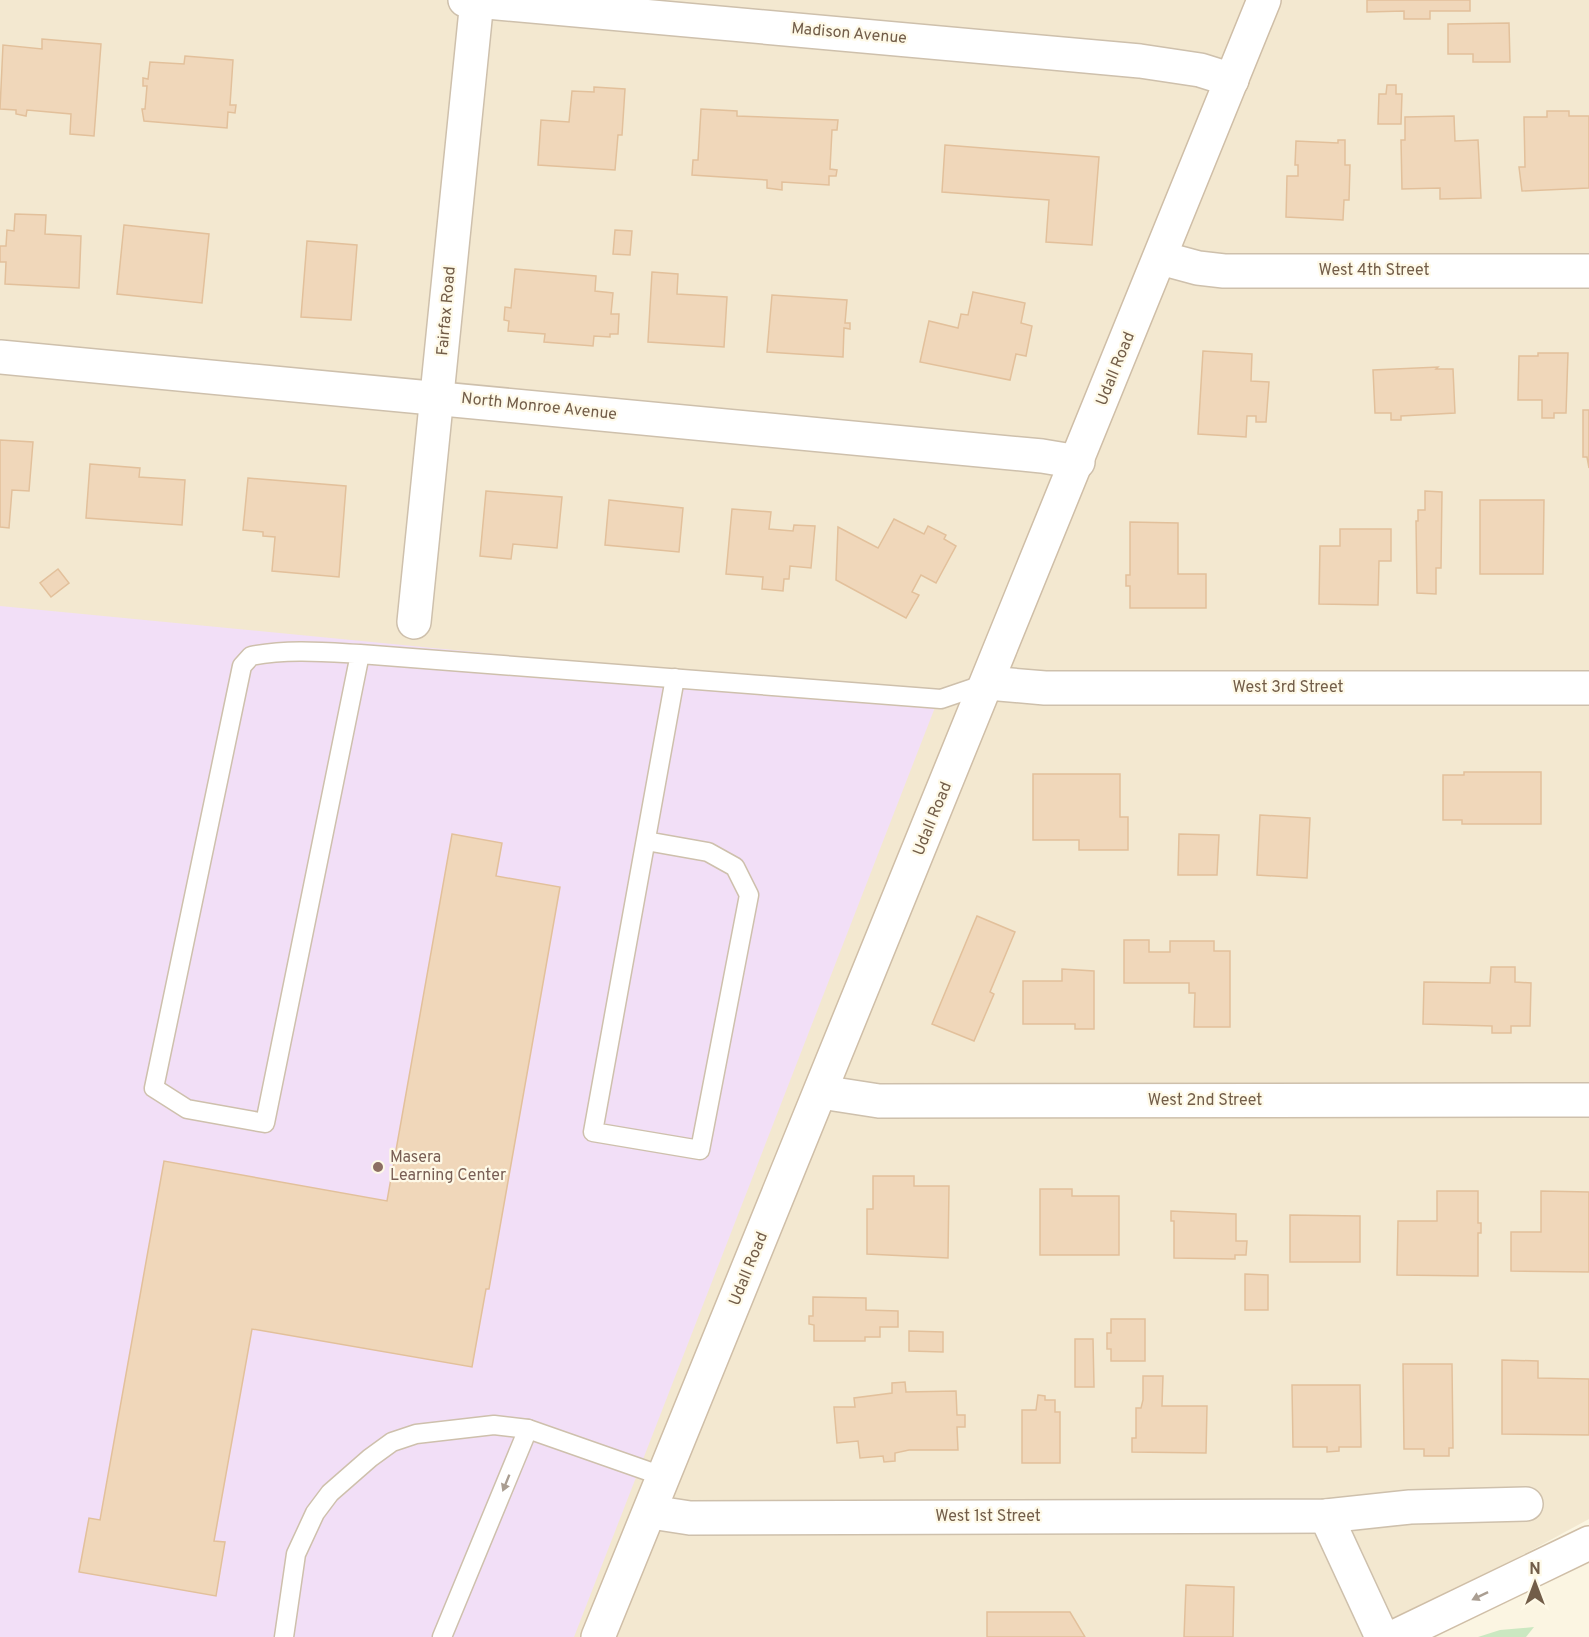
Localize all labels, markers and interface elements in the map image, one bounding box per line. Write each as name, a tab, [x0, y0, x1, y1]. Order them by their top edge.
street label: Madison Avenue	[790, 19, 908, 49]
street label: West 4th Street	[1318, 261, 1430, 281]
street label: Fairfax Road	[433, 266, 461, 356]
street label: Udall Road	[1092, 329, 1140, 409]
street label: North Monroe Avenue	[460, 389, 618, 425]
street label: West 3rd Street	[1233, 678, 1344, 698]
street label: Udall Road	[909, 779, 957, 859]
street label: West 2nd Street	[1148, 1091, 1262, 1111]
place label: Masera Learning Center	[390, 1148, 506, 1186]
marker: Masera Learning Center	[371, 1160, 385, 1174]
street label: Udall Road	[725, 1229, 773, 1309]
one-way arrow	[501, 1475, 511, 1493]
street label: West 1st Street	[935, 1507, 1041, 1527]
north arrow	[1505, 1553, 1565, 1613]
text: N	[1529, 1560, 1541, 1580]
one-way arrow	[1471, 1591, 1488, 1600]

